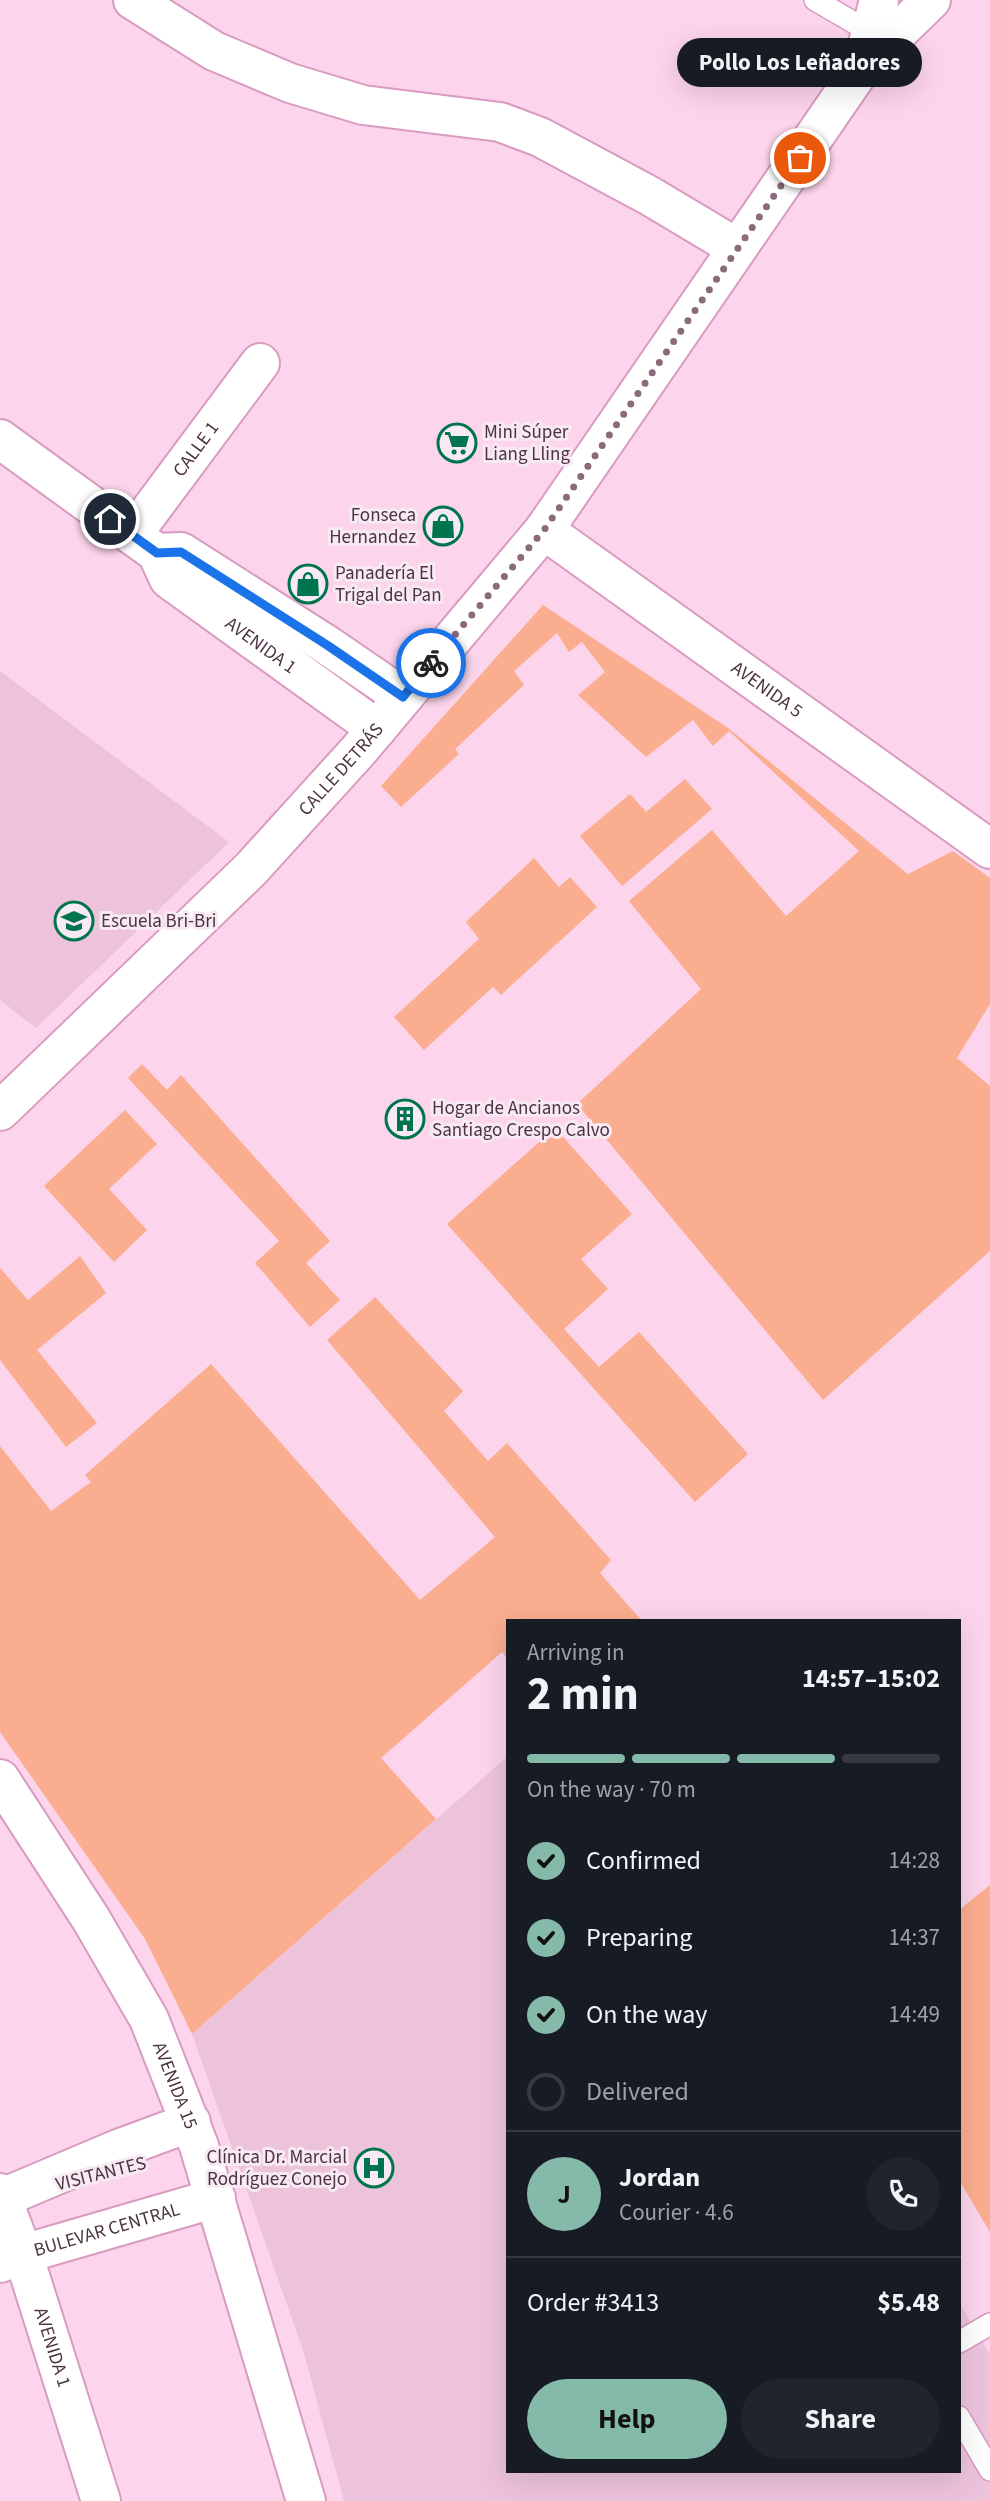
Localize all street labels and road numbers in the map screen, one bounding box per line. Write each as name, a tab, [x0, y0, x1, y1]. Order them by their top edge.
street label: CALLE 1	[166, 416, 225, 482]
street label: AVENIDA 1	[220, 610, 302, 680]
street label: AVENIDA 5	[726, 655, 808, 724]
street label: CALLE DETRÁS	[292, 717, 390, 822]
street label: AVENIDA 15	[146, 2038, 205, 2133]
street label: VISITANTES	[53, 2150, 149, 2198]
street label: BULEVAR CENTRAL	[31, 2196, 183, 2264]
street label: AVENIDA 1	[27, 2304, 78, 2391]

